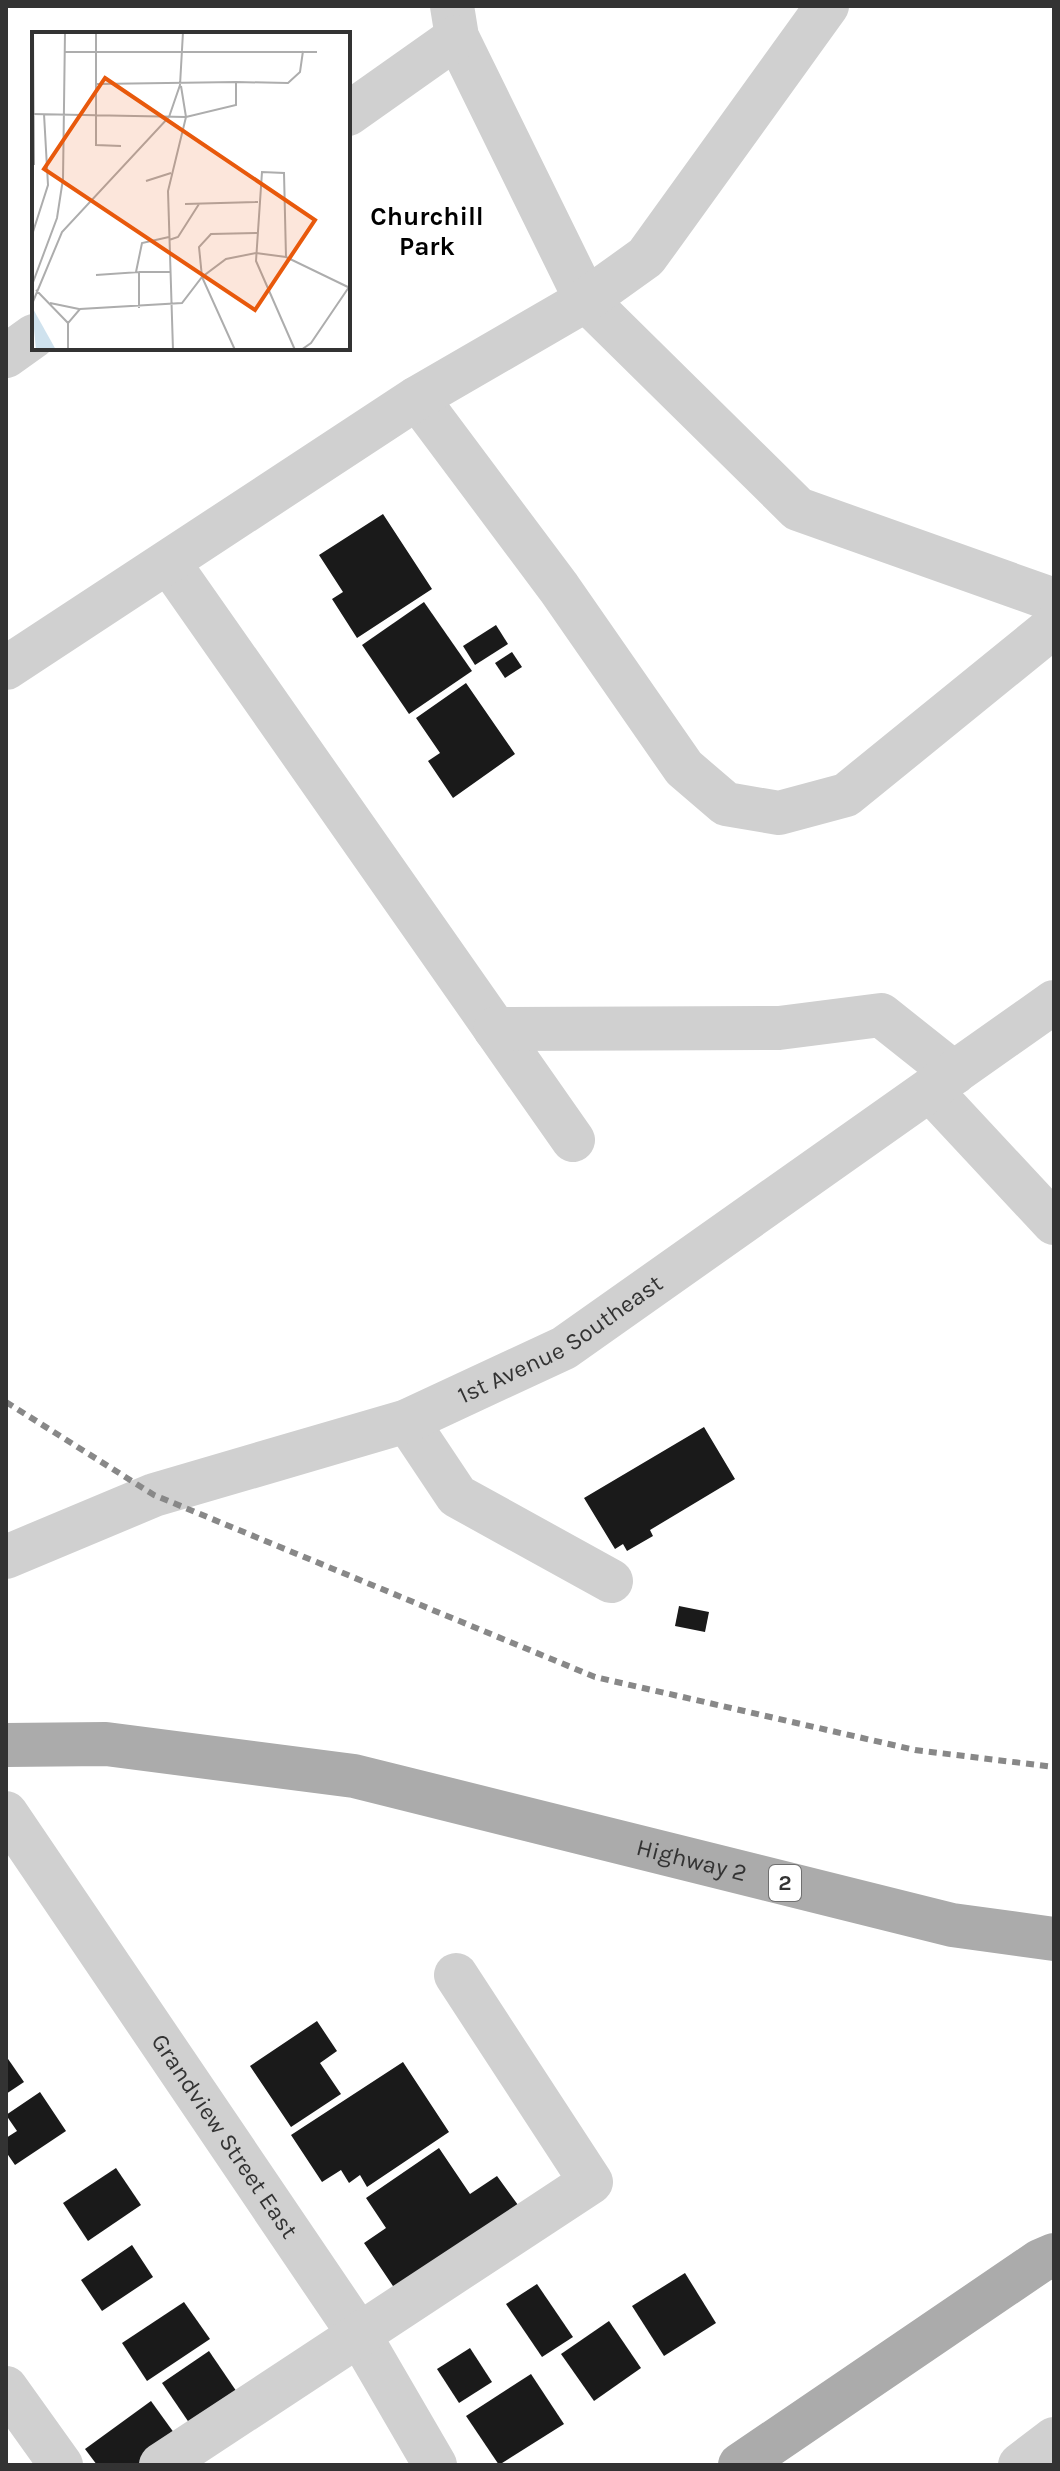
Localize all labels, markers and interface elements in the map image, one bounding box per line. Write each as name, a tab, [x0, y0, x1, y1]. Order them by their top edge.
inset map	[32, 32, 350, 350]
district label: Churchill Park	[370, 201, 484, 262]
street label: 1st Avenue Southeast	[453, 1269, 668, 1409]
street label: Highway 2	[634, 1833, 750, 1887]
road number: 2	[769, 1865, 801, 1901]
street label: Grandview Street East	[146, 2028, 304, 2243]

